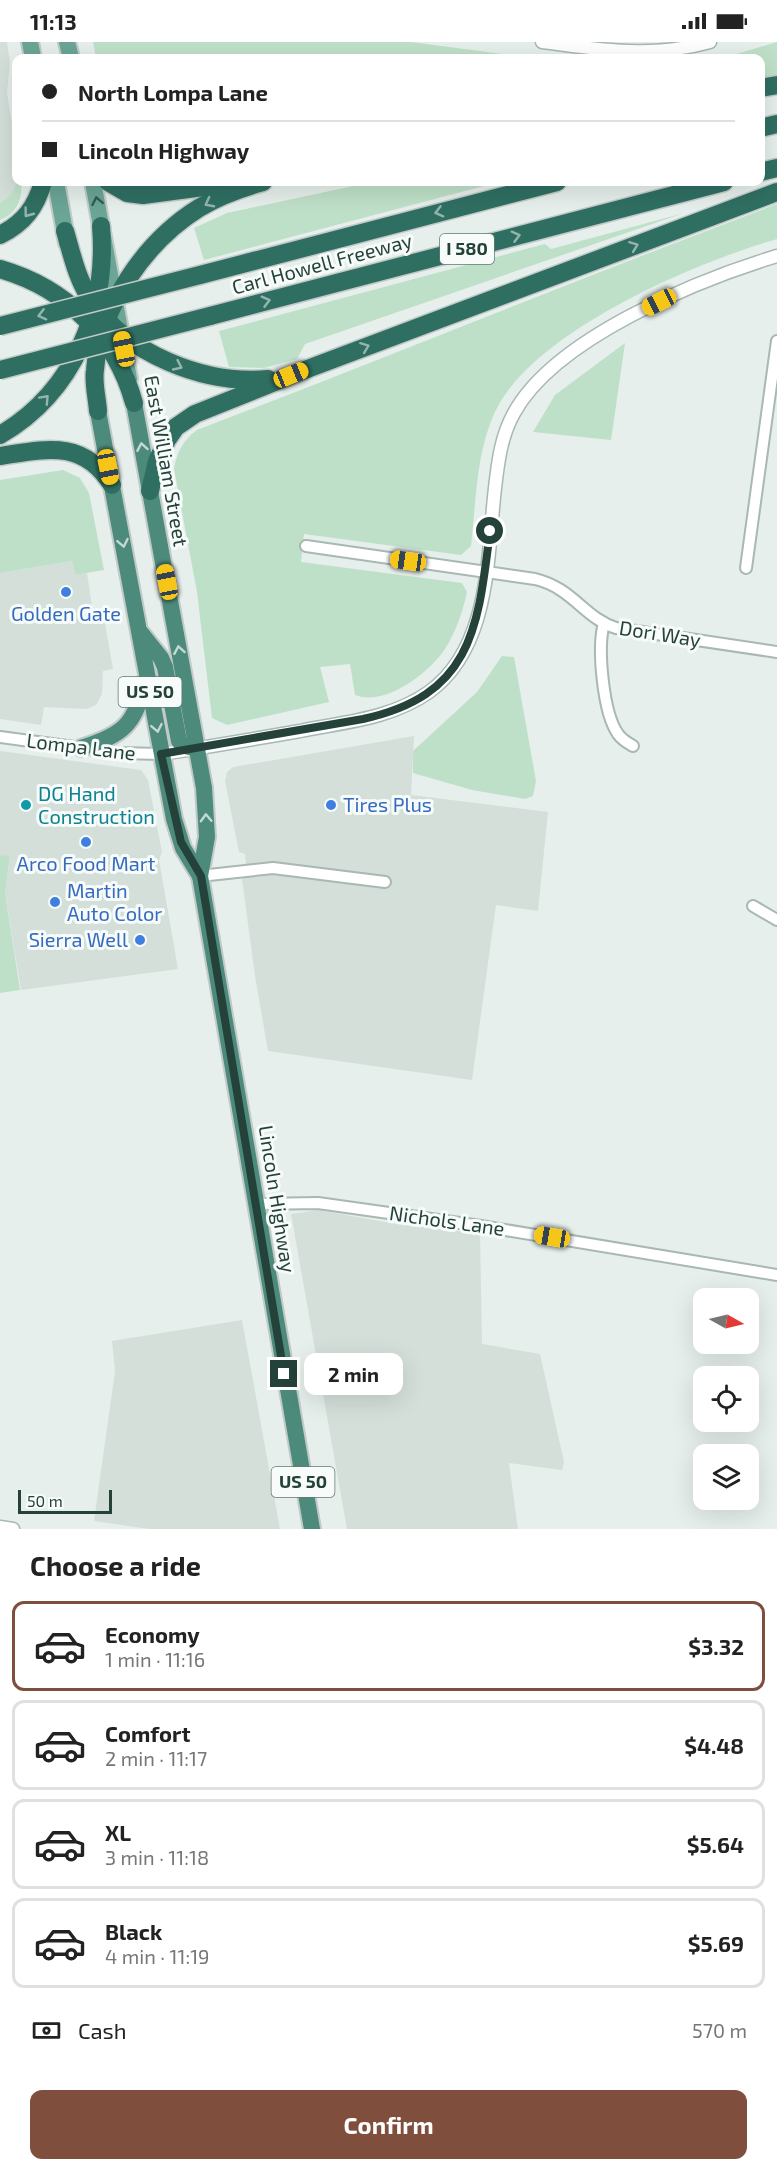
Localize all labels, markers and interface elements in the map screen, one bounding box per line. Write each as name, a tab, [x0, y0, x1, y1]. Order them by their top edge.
text: 11:13	[30, 8, 77, 34]
text: North Lompa Lane	[78, 79, 268, 105]
text: Lincoln Highway	[78, 137, 249, 163]
one-way arrow	[204, 196, 215, 207]
one-way arrow	[91, 197, 104, 207]
one-way arrow	[434, 205, 444, 218]
one-way arrow	[24, 207, 35, 218]
street label: Carl Howell Freeway	[229, 227, 415, 299]
one-way arrow	[510, 231, 521, 243]
road number: I 580	[440, 234, 494, 264]
one-way arrow	[628, 241, 638, 254]
car	[639, 286, 679, 318]
one-way arrow	[261, 296, 271, 309]
one-way arrow	[37, 308, 47, 321]
car	[112, 330, 136, 368]
one-way arrow	[358, 342, 369, 354]
one-way arrow	[172, 359, 183, 371]
car	[271, 360, 311, 390]
street label: East William Street	[140, 373, 194, 549]
one-way arrow	[38, 395, 49, 405]
one-way arrow	[136, 442, 149, 452]
car	[96, 448, 120, 486]
route start	[476, 517, 503, 544]
one-way arrow	[116, 537, 129, 547]
car	[389, 550, 427, 572]
car	[155, 563, 179, 601]
marker: Golden Gate	[59, 585, 73, 599]
place label: Golden Gate	[11, 601, 121, 625]
street label: Dori Way	[618, 615, 703, 651]
one-way arrow	[174, 645, 186, 655]
road number: US 50	[118, 677, 182, 707]
one-way arrow	[150, 723, 163, 733]
street label: Lompa Lane	[25, 727, 137, 765]
place label: DG Hand Construction	[38, 781, 155, 828]
place label: Tires Plus	[343, 792, 432, 816]
marker: DG Hand Construction	[19, 798, 33, 812]
marker: Tires Plus	[324, 798, 338, 812]
one-way arrow	[200, 813, 213, 822]
marker: Arco Food Mart	[79, 835, 93, 849]
place label: Arco Food Mart	[17, 851, 156, 875]
place label: Martin Auto Color	[67, 878, 162, 925]
marker: Martin Auto Color	[48, 895, 62, 909]
place label: Sierra Well	[29, 927, 128, 951]
marker: Sierra Well	[133, 933, 147, 947]
street label: Lincoln Highway	[254, 1123, 302, 1275]
street label: Nichols Lane	[388, 1200, 506, 1240]
car	[533, 1225, 571, 1249]
north arrow	[693, 1288, 759, 1354]
map controls	[693, 1288, 759, 1510]
callout: 2 min	[305, 1353, 404, 1395]
route end	[270, 1360, 297, 1387]
text: 2 min	[328, 1362, 379, 1386]
button: locate	[693, 1366, 759, 1432]
button: layers	[693, 1444, 759, 1510]
road number: US 50	[272, 1467, 334, 1497]
scale bar	[18, 1487, 112, 1514]
text: 50 m	[27, 1491, 63, 1510]
text: Choose a ride	[30, 1549, 201, 1581]
icon: car	[33, 1619, 87, 1673]
text: Economy	[105, 1621, 200, 1647]
text: $3.32	[688, 1633, 744, 1659]
text: 1 min · 11:16	[105, 1647, 205, 1671]
icon: car	[33, 1718, 87, 1772]
text: Comfort	[105, 1720, 190, 1746]
text: $4.48	[684, 1732, 744, 1758]
text: 2 min · 11:17	[105, 1746, 207, 1770]
icon: car	[33, 1817, 87, 1871]
text: XL	[105, 1819, 131, 1845]
text: $5.64	[687, 1831, 744, 1857]
text: 3 min · 11:18	[105, 1845, 209, 1869]
icon: car	[33, 1916, 87, 1970]
text: Black	[105, 1918, 162, 1944]
text: $5.69	[688, 1930, 744, 1956]
text: 4 min · 11:19	[105, 1944, 210, 1968]
icon: cash	[30, 2014, 63, 2047]
text: Cash	[78, 2017, 127, 2043]
text: 570 m	[692, 2018, 747, 2042]
button: Confirm	[30, 2090, 747, 2159]

